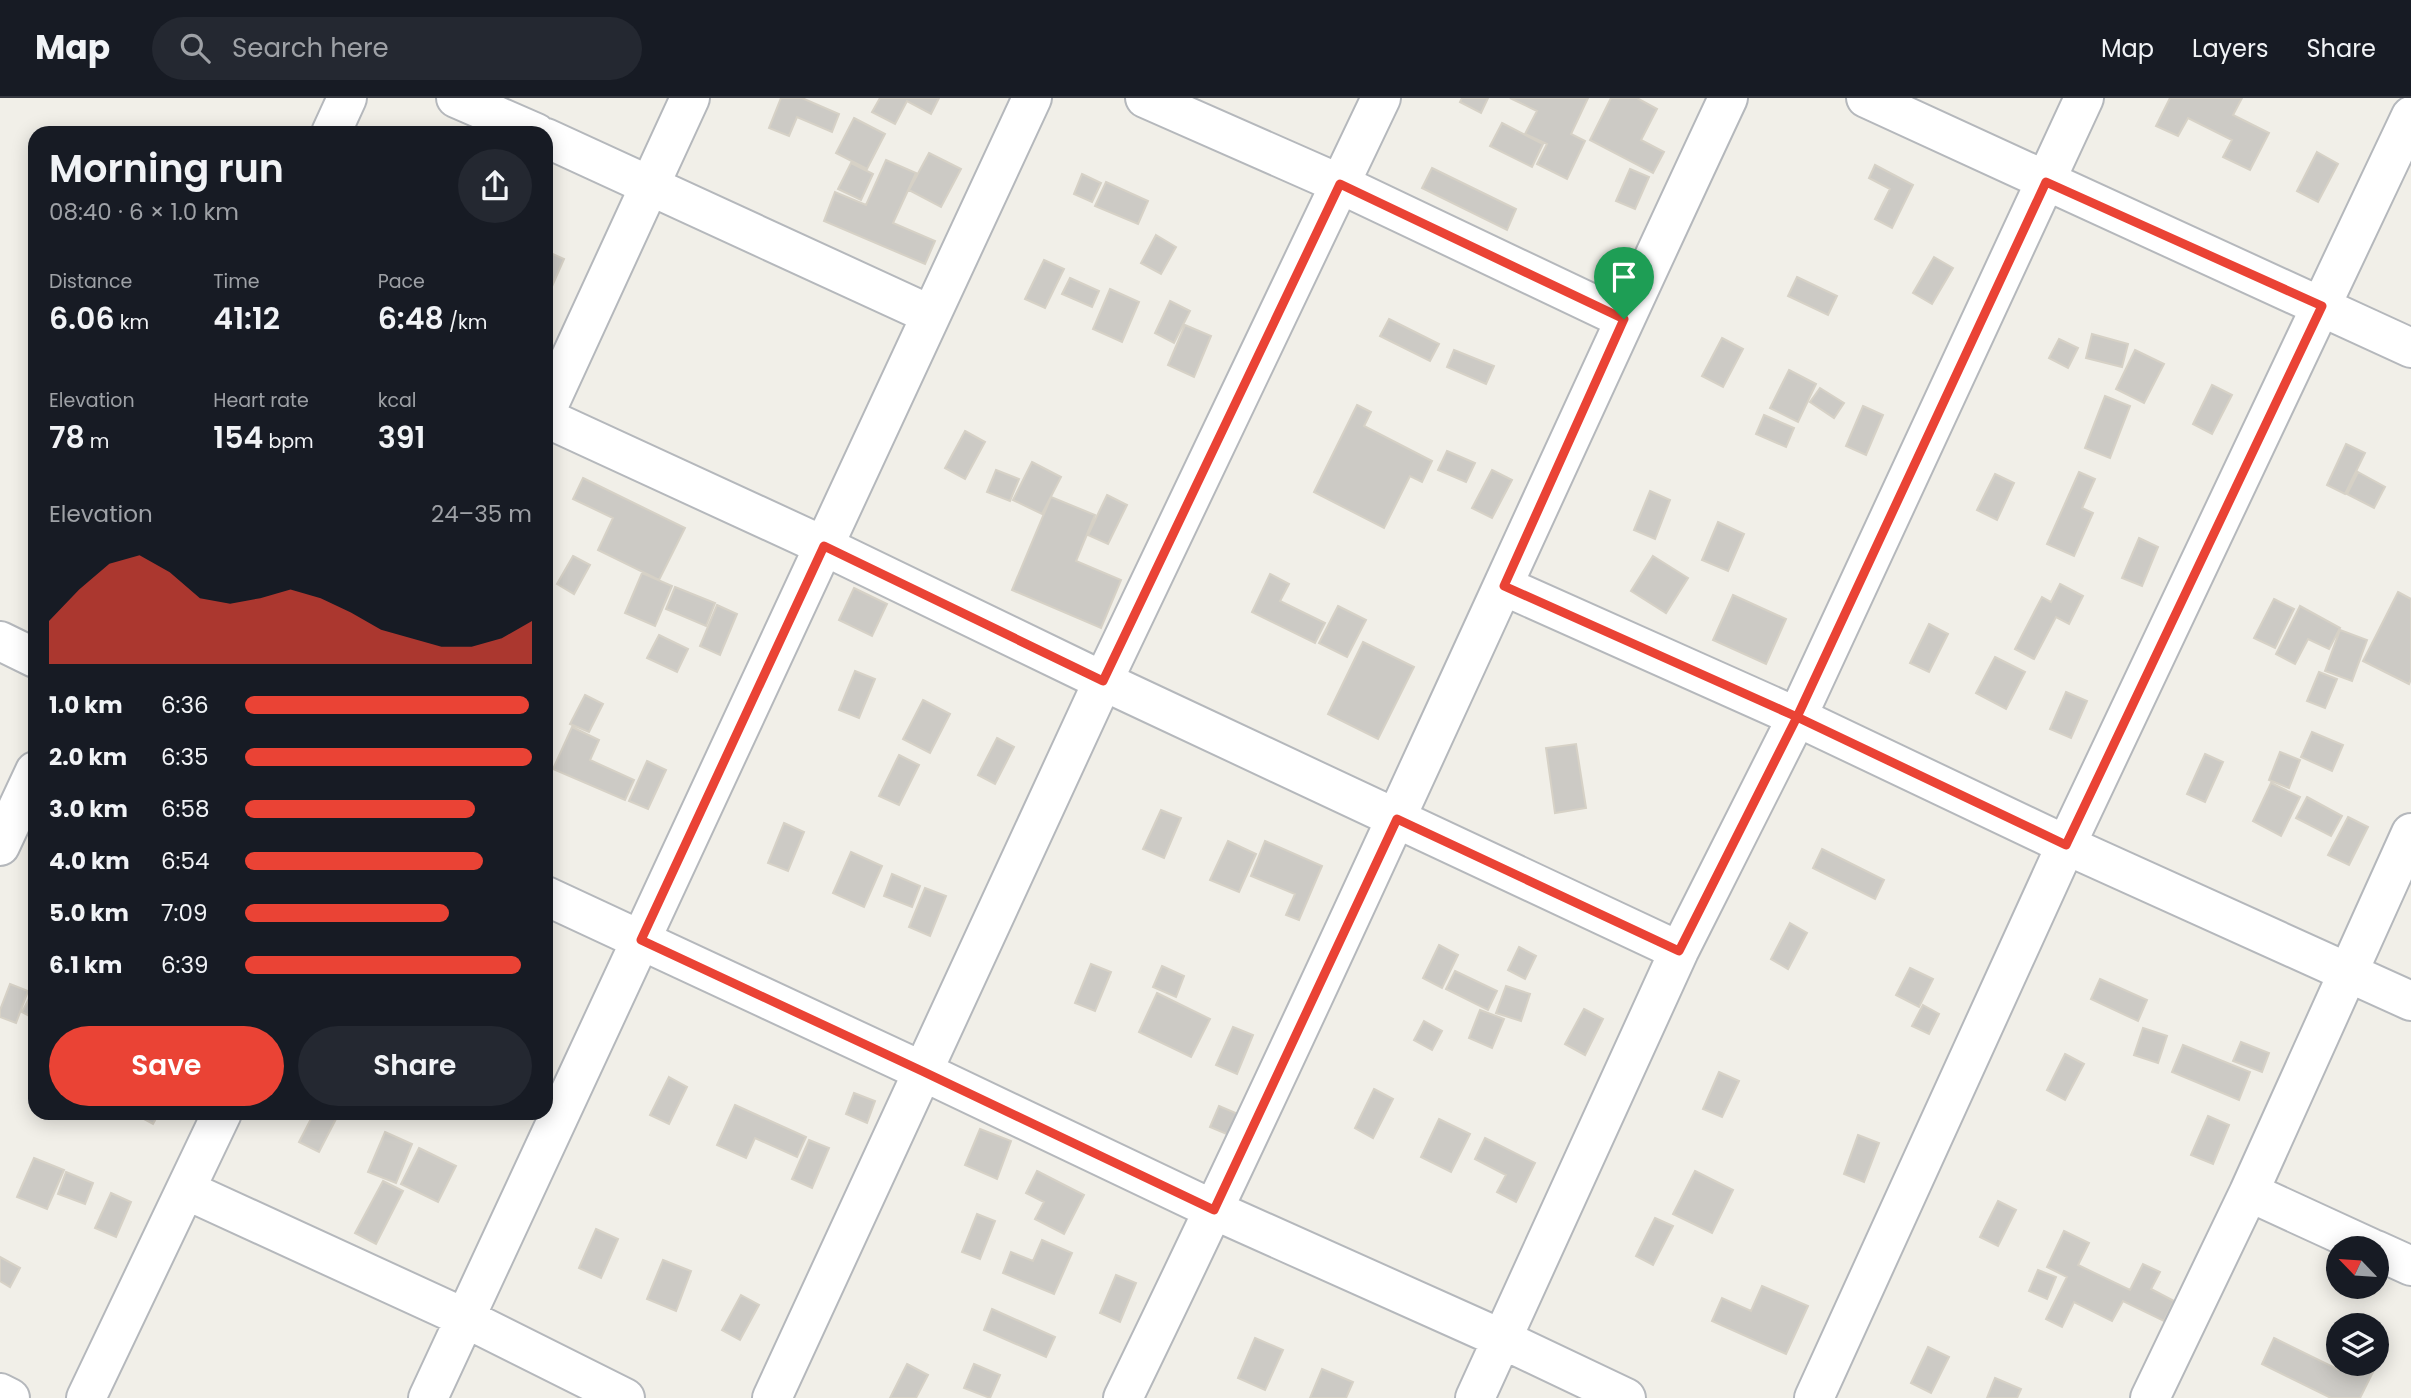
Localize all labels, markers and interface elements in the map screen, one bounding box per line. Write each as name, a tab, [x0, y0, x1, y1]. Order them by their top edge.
search box	[152, 17, 642, 80]
text: Map	[35, 24, 110, 71]
icon: search	[176, 29, 214, 67]
text: Search here	[232, 30, 389, 66]
text: Map	[2101, 32, 2154, 65]
text: Layers	[2192, 32, 2268, 65]
text: Share	[2306, 32, 2376, 65]
text: Morning run	[49, 142, 284, 195]
button: share	[458, 149, 532, 223]
text: 08:40 · 6 × 1.0 km	[49, 196, 239, 228]
pin	[1594, 247, 1654, 319]
icon: arrive	[1605, 258, 1643, 296]
text: Distance	[49, 268, 132, 295]
text: Time	[213, 268, 260, 295]
text: Pace	[378, 268, 425, 295]
text: 6.06	[49, 297, 115, 340]
text: 41:12	[213, 297, 280, 340]
text: 6:48	[378, 297, 444, 340]
text: km	[115, 309, 149, 336]
text: /km	[444, 309, 487, 336]
text: Elevation	[49, 387, 135, 414]
text: Heart rate	[213, 387, 309, 414]
text: kcal	[378, 387, 417, 414]
text: 78	[49, 416, 85, 459]
text: 154	[213, 416, 263, 459]
text: 391	[378, 416, 425, 459]
text: m	[85, 428, 109, 455]
text: bpm	[263, 428, 314, 455]
text: Elevation	[49, 498, 153, 530]
text: 24–35 m	[431, 498, 532, 530]
text: 1.0 km	[49, 689, 123, 721]
text: 6:36	[161, 689, 209, 721]
text: 2.0 km	[49, 741, 127, 773]
text: 6:35	[161, 741, 209, 773]
text: 3.0 km	[49, 793, 128, 825]
text: 6:58	[161, 793, 209, 825]
text: 4.0 km	[49, 845, 130, 877]
text: 6:54	[161, 845, 209, 877]
text: 5.0 km	[49, 897, 129, 929]
text: 7:09	[161, 897, 207, 929]
text: 6.1 km	[49, 949, 122, 981]
text: 6:39	[161, 949, 209, 981]
button: Save	[49, 1026, 284, 1106]
button: Share	[298, 1026, 532, 1106]
north arrow	[2326, 1236, 2389, 1298]
map controls	[2326, 1236, 2389, 1376]
button: layers	[2326, 1313, 2389, 1376]

